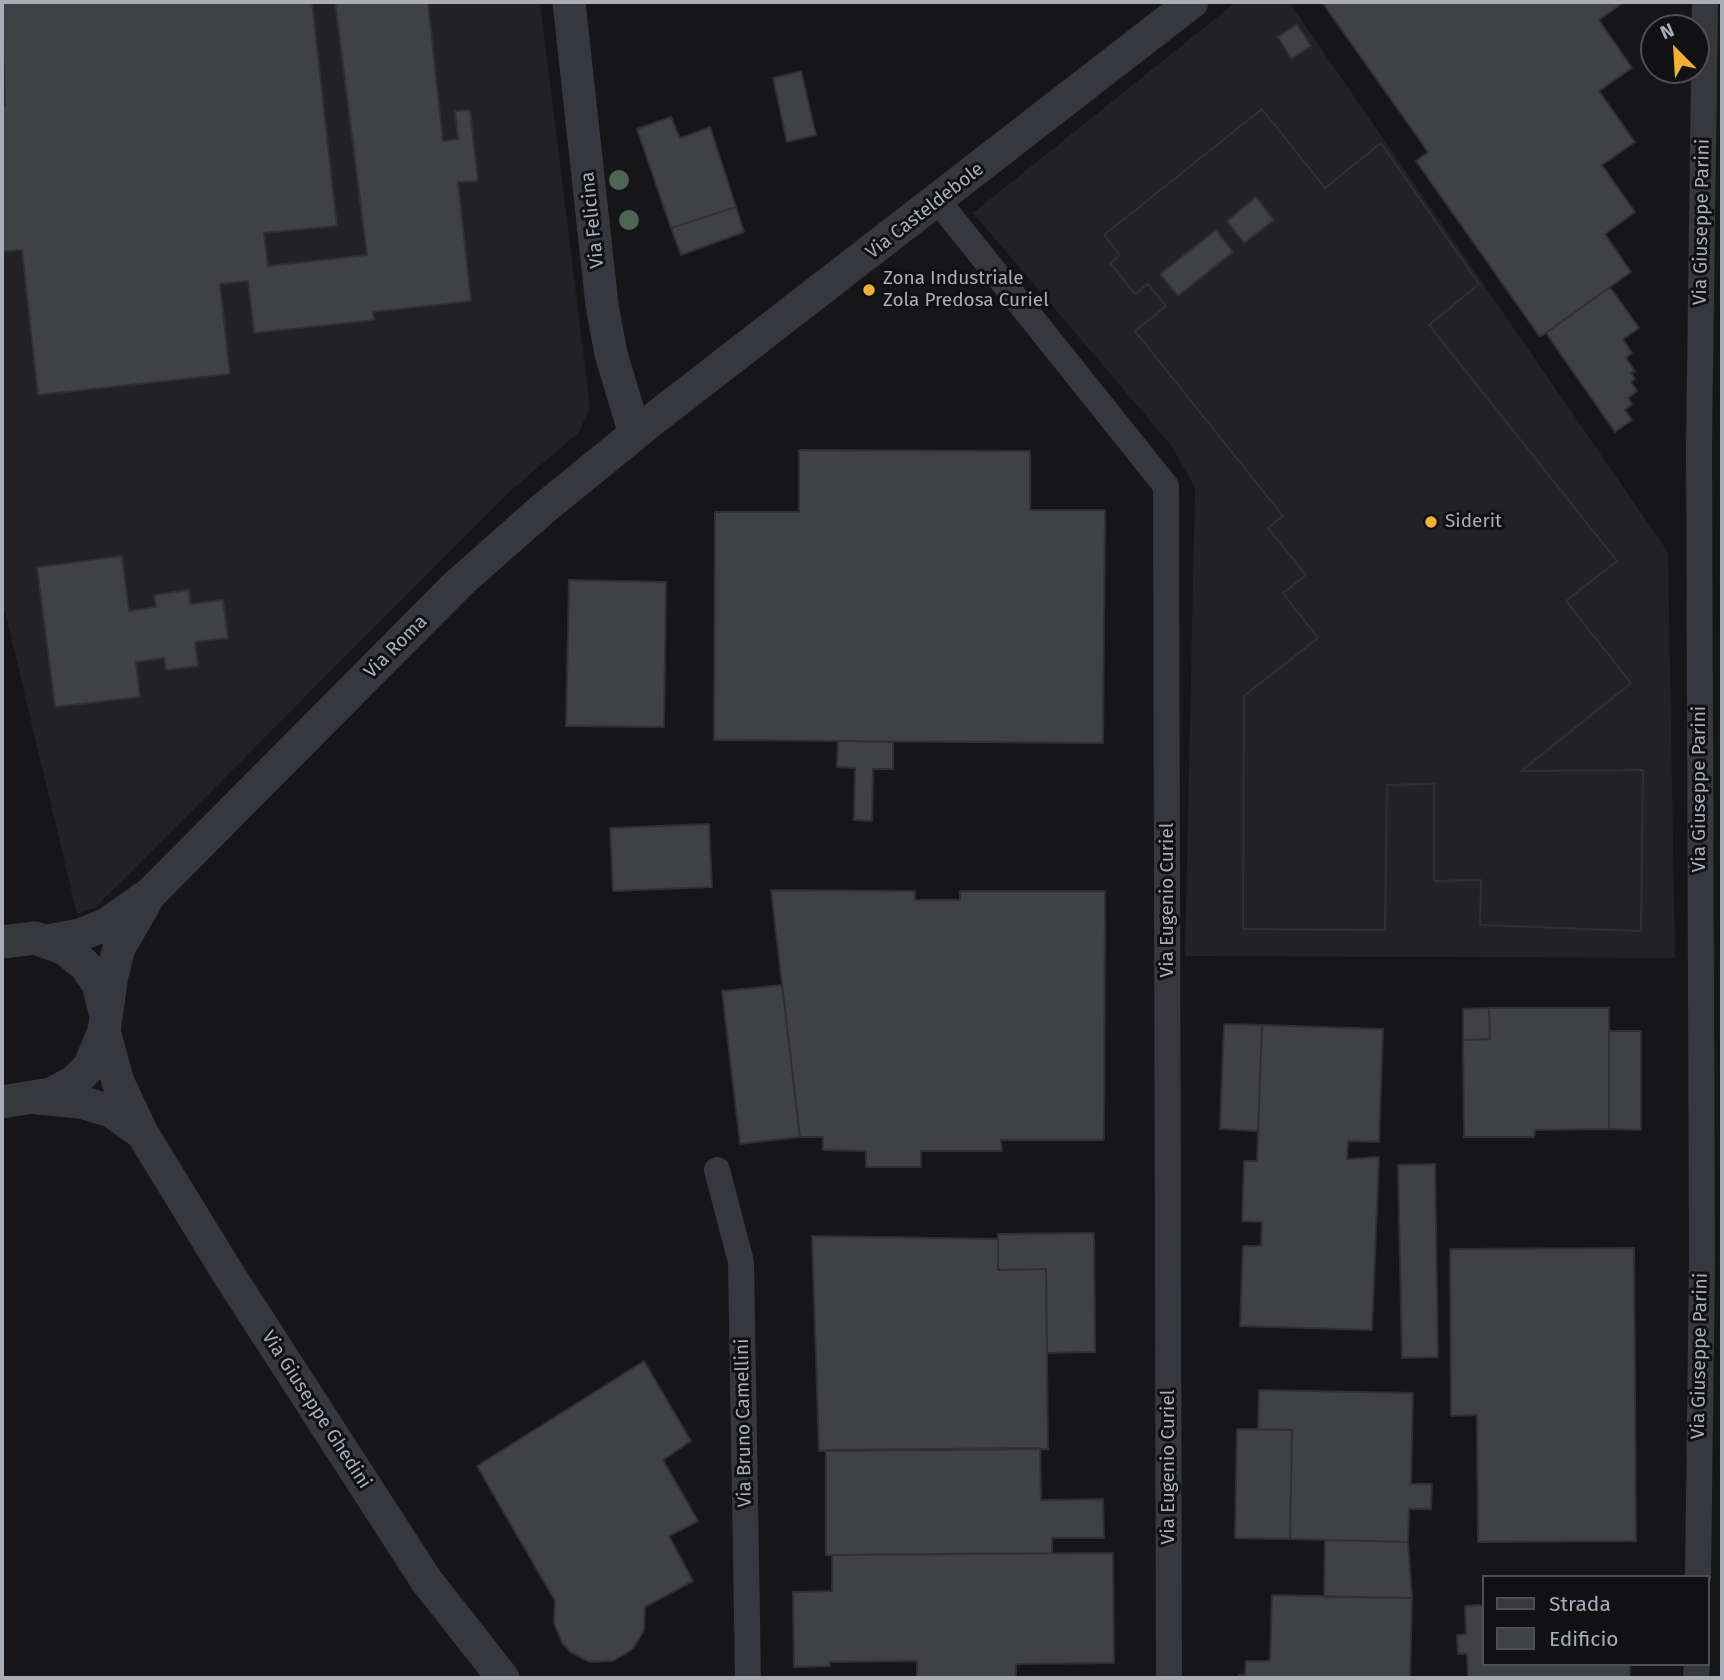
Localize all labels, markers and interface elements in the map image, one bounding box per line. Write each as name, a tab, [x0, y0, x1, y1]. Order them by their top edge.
north arrow	[1640, 14, 1710, 84]
text: N	[1657, 18, 1677, 44]
street label: Via Giuseppe Parini	[1689, 139, 1715, 305]
street label: Via Casteldebole	[862, 158, 988, 264]
street label: Via Felicina	[577, 171, 609, 269]
place label: Zona Industriale Zola Predosa Curiel	[883, 268, 1049, 312]
marker: Zona Industriale Zola Predosa Curiel	[861, 282, 877, 298]
place label: Siderit	[1445, 511, 1502, 533]
marker: Siderit	[1423, 514, 1439, 530]
street label: Via Roma	[360, 611, 432, 683]
street label: Via Giuseppe Parini	[1689, 706, 1711, 872]
street label: Via Eugenio Curiel	[1157, 823, 1179, 977]
street label: Via Giuseppe Parini	[1687, 1273, 1713, 1439]
street label: Via Giuseppe Ghedini	[256, 1327, 376, 1493]
street label: Via Bruno Camellini	[731, 1338, 757, 1508]
street label: Via Eugenio Curiel	[1158, 1390, 1180, 1544]
legend	[1482, 1575, 1710, 1666]
text: Strada	[1549, 1591, 1611, 1617]
text: Edificio	[1549, 1626, 1619, 1652]

